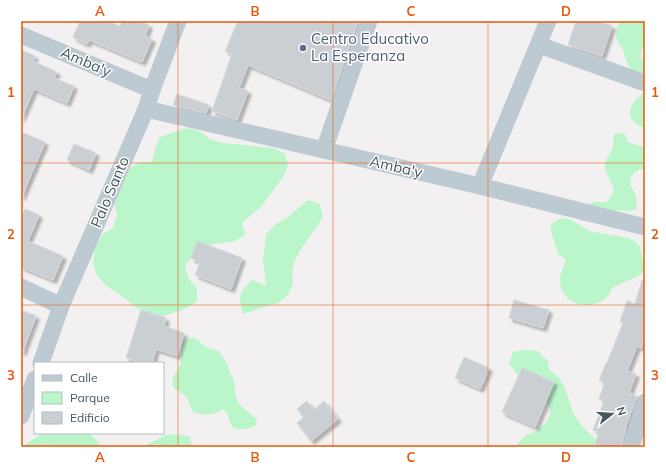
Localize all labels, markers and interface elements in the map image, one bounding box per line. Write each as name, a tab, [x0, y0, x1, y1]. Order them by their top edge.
text: A	[95, 3, 105, 19]
text: B	[251, 3, 260, 19]
text: C	[407, 3, 416, 19]
text: D	[561, 3, 571, 19]
place label: Centro Educativo La Esperanza	[311, 29, 429, 65]
street label: Amba'y	[58, 42, 115, 81]
marker: Centro Educativo La Esperanza	[298, 43, 308, 53]
text: 1	[7, 84, 15, 100]
text: 1	[651, 84, 659, 100]
street label: Amba'y	[368, 151, 424, 182]
street label: Palo Santo	[86, 153, 133, 230]
text: 2	[7, 226, 15, 242]
text: 2	[651, 226, 659, 242]
legend	[34, 362, 164, 434]
text: 3	[7, 367, 15, 383]
text: 3	[651, 367, 659, 383]
text: Calle	[70, 370, 97, 385]
text: Parque	[70, 390, 110, 405]
north arrow	[592, 394, 632, 434]
text: N	[614, 405, 629, 417]
text: Edificio	[70, 410, 110, 425]
text: A	[95, 449, 105, 465]
text: B	[251, 449, 260, 465]
text: C	[407, 449, 416, 465]
text: D	[561, 449, 571, 465]

